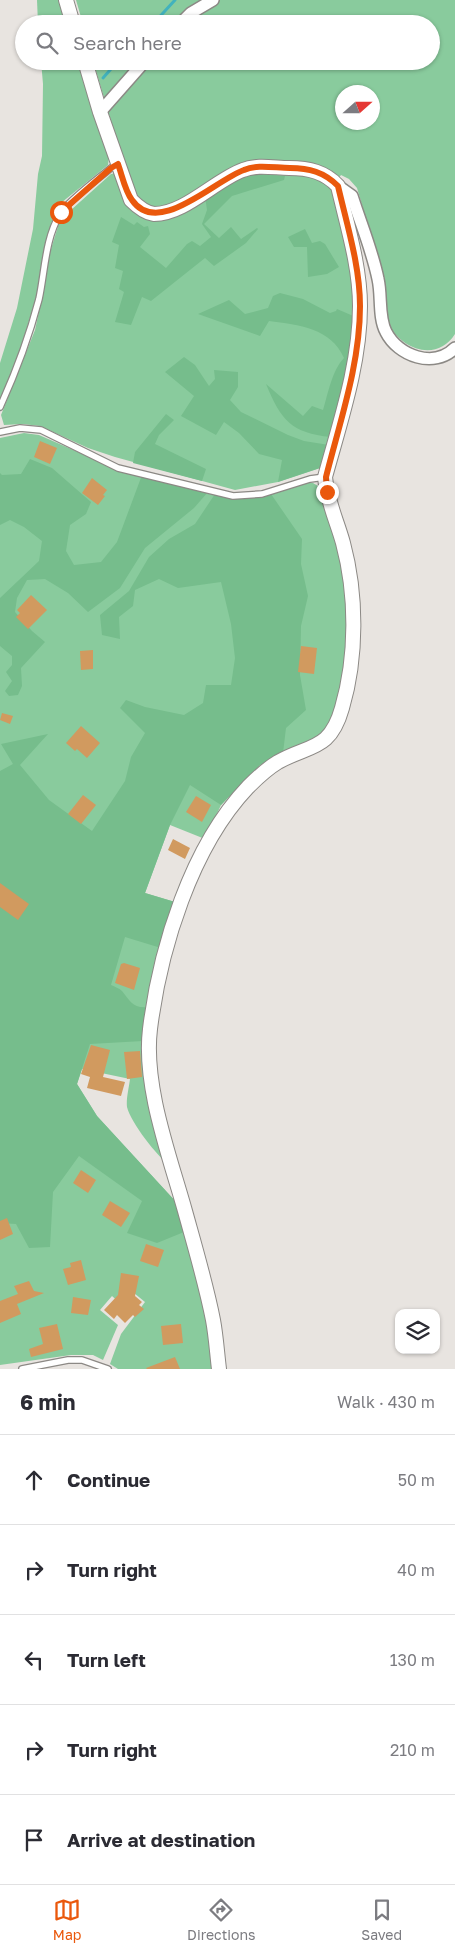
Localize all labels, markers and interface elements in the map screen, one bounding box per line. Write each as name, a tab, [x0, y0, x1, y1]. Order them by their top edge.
search box	[15, 15, 440, 70]
icon: search	[33, 29, 61, 57]
text: Search here	[73, 31, 182, 54]
north arrow	[335, 85, 380, 130]
route start	[50, 201, 73, 224]
route end	[316, 481, 339, 504]
map controls	[395, 1309, 440, 1354]
button: layers	[395, 1309, 440, 1354]
text: 6 min	[20, 1389, 75, 1415]
text: Walk · 430 m	[337, 1392, 435, 1412]
icon: ahead	[20, 1466, 48, 1494]
text: Continue	[67, 1468, 150, 1491]
text: 50 m	[398, 1470, 435, 1490]
icon: right	[20, 1556, 48, 1584]
text: Turn right	[67, 1558, 157, 1581]
text: 40 m	[397, 1560, 435, 1580]
icon: left	[20, 1646, 48, 1674]
text: Turn left	[67, 1648, 146, 1671]
text: 130 m	[390, 1650, 435, 1670]
icon: right	[20, 1736, 48, 1764]
text: Turn right	[67, 1738, 157, 1761]
text: 210 m	[390, 1740, 435, 1760]
icon: arrive	[20, 1826, 48, 1854]
text: Arrive at destination	[67, 1828, 255, 1851]
tab: Map	[53, 1896, 81, 1943]
tab: Directions	[187, 1896, 256, 1943]
tab: Saved	[361, 1896, 402, 1943]

